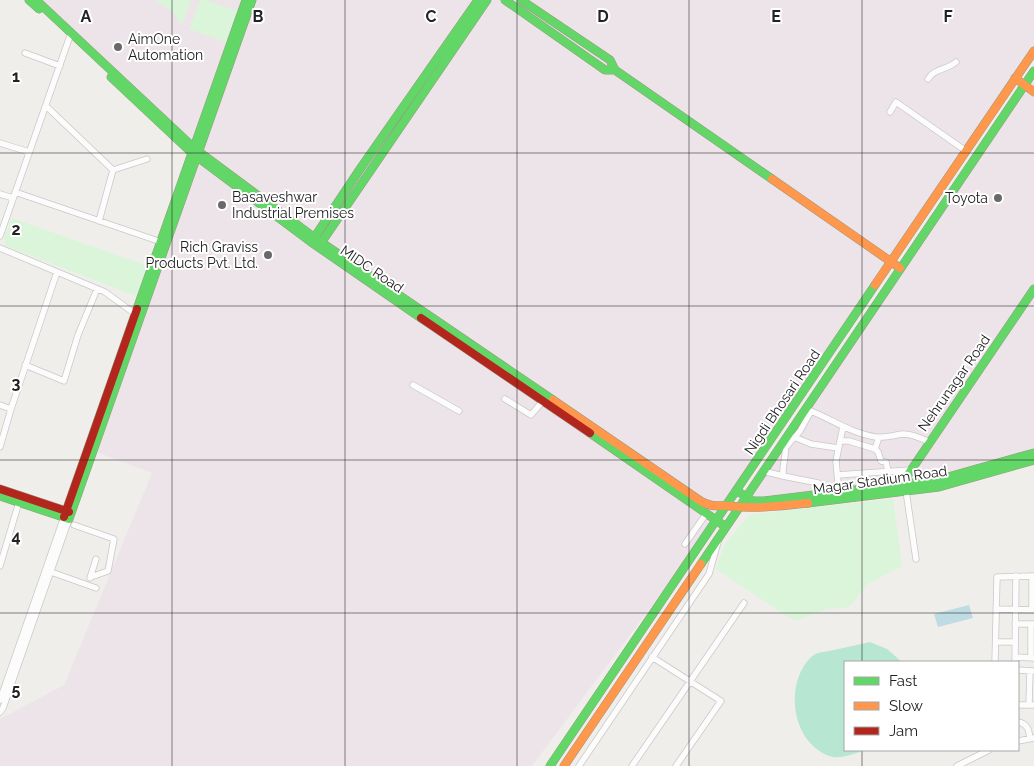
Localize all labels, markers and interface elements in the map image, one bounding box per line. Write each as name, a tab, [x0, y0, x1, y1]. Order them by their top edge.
text: A	[81, 7, 92, 26]
text: B	[253, 7, 264, 26]
text: C	[426, 7, 437, 26]
text: D	[597, 7, 609, 26]
text: E	[771, 7, 781, 26]
text: F	[943, 7, 953, 26]
place label: AimOne Automation	[128, 31, 203, 63]
marker: AimOne Automation	[112, 41, 124, 53]
text: 1	[12, 67, 20, 86]
place label: Basaveshwar Industrial Premises	[232, 189, 354, 221]
place label: Toyota	[945, 190, 988, 206]
marker: Toyota	[992, 192, 1004, 204]
marker: Basaveshwar Industrial Premises	[216, 199, 228, 211]
text: 2	[11, 220, 21, 239]
place label: Rich Graviss Products Pvt. Ltd.	[145, 239, 258, 271]
street label: MIDC Road	[337, 242, 407, 296]
marker: Rich Graviss Products Pvt. Ltd.	[262, 249, 274, 261]
street label: Nehrunagar Road	[915, 332, 993, 434]
street label: Nigdi Bhosari Road	[741, 346, 823, 458]
text: 3	[12, 374, 21, 393]
street label: Magar Stadium Road	[812, 463, 948, 497]
text: 4	[11, 527, 21, 546]
legend	[844, 661, 1019, 751]
text: Fast	[889, 672, 917, 690]
text: 5	[12, 680, 21, 699]
text: Slow	[889, 697, 923, 715]
text: Jam	[889, 722, 918, 740]

